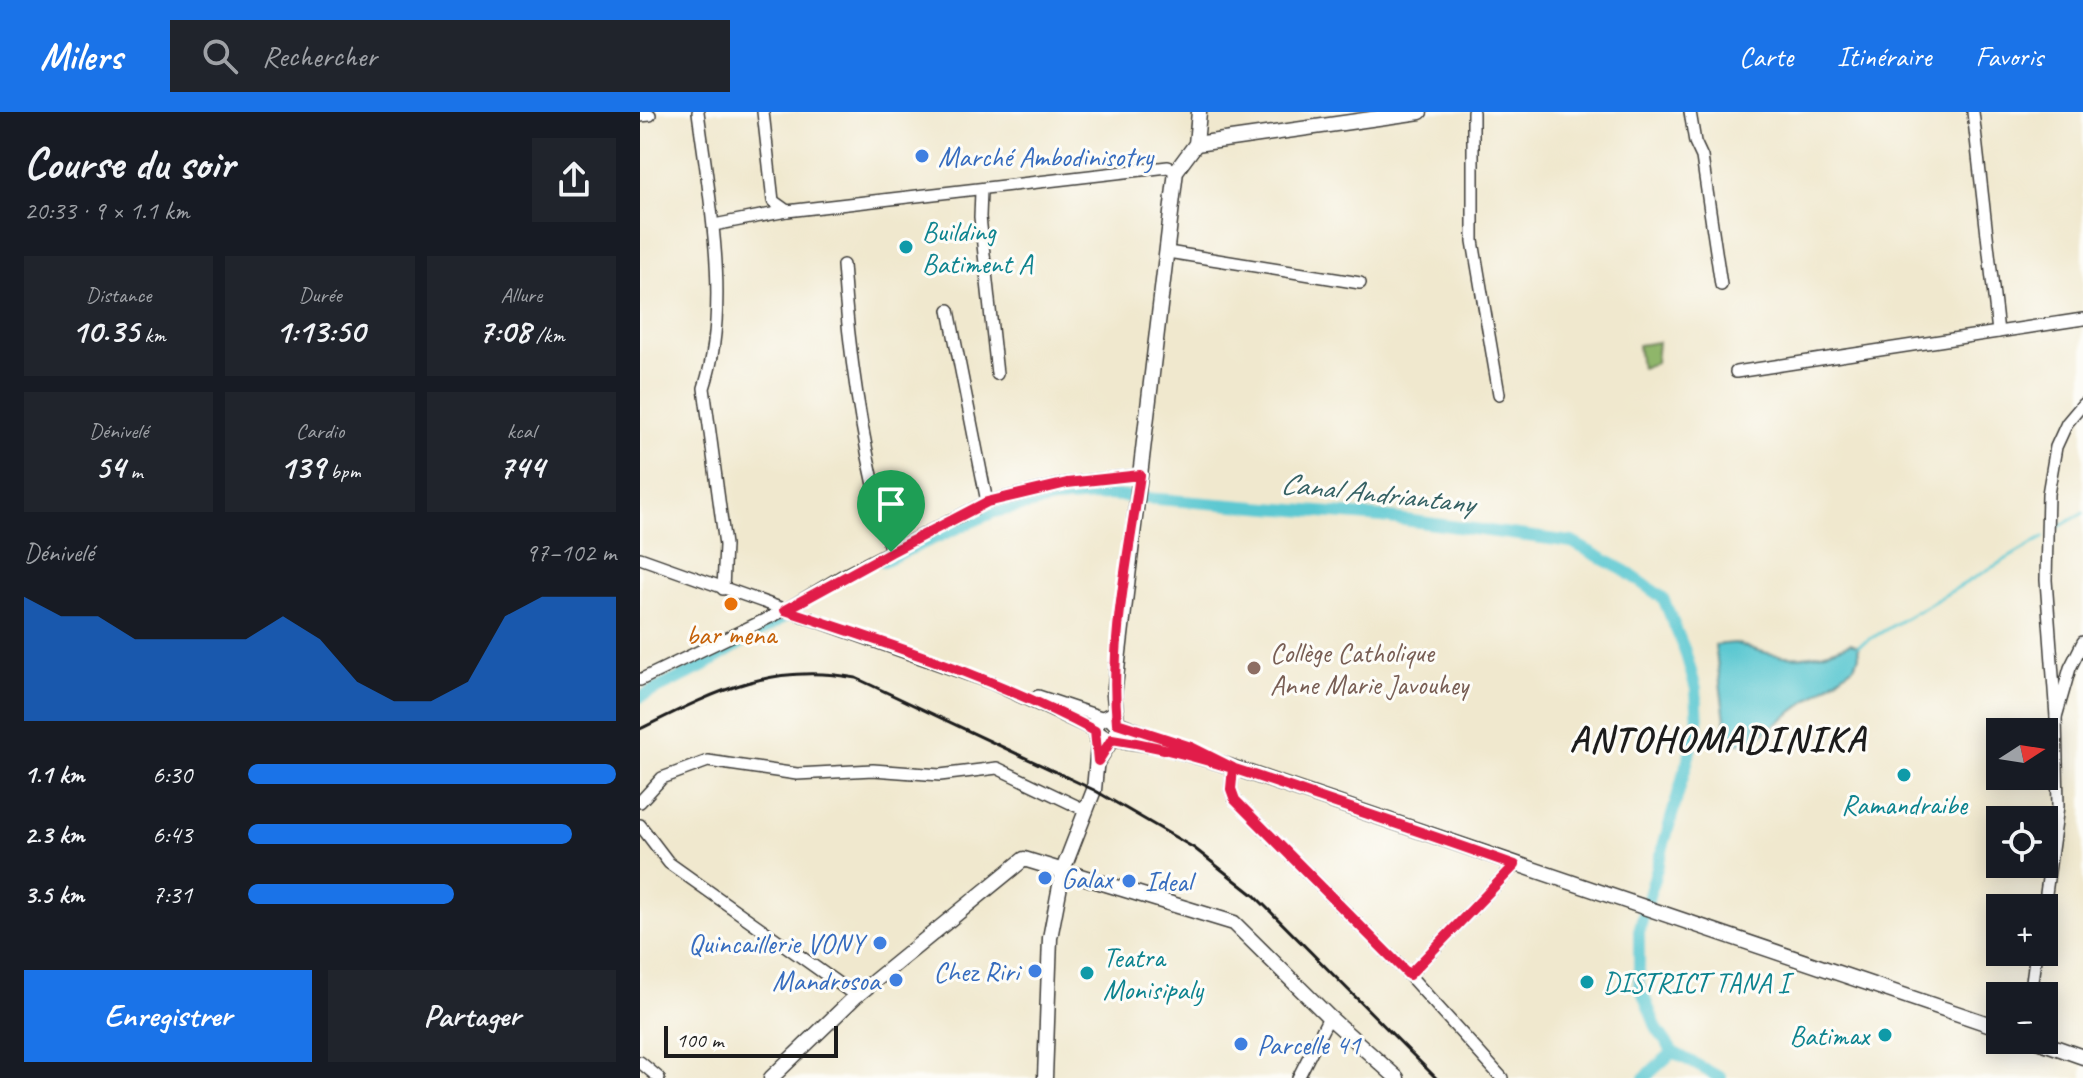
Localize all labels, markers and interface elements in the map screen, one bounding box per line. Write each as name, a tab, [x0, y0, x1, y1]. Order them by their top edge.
search box	[170, 20, 730, 92]
text: Milers	[40, 33, 122, 80]
icon: search	[198, 34, 242, 78]
text: Rechercher	[262, 37, 377, 75]
text: Carte	[1739, 39, 1793, 74]
text: Itinéraire	[1837, 39, 1931, 74]
text: Favoris	[1975, 39, 2043, 74]
text: Course du soir	[24, 136, 234, 191]
button: share	[532, 138, 616, 222]
place label: Marché Ambodinisotry	[938, 139, 1156, 174]
marker: Marché Ambodinisotry	[913, 147, 931, 165]
text: 20:33 · 9 × 1.1 km	[24, 194, 190, 227]
place label: Building Batiment A	[922, 214, 1034, 281]
marker: Building Batiment A	[897, 238, 915, 256]
text: Distance	[86, 281, 151, 309]
text: Durée	[298, 281, 342, 309]
text: Allure	[500, 281, 542, 309]
text: 10.35	[72, 309, 139, 352]
text: 1:13:50	[275, 309, 365, 352]
text: 7:08	[478, 309, 531, 352]
text: km	[139, 321, 166, 349]
text: /km	[531, 321, 565, 349]
text: Dénivelé	[89, 417, 148, 445]
text: Cardio	[296, 417, 344, 445]
text: kcal	[507, 417, 536, 445]
text: 54	[95, 445, 125, 488]
text: 139	[279, 445, 325, 488]
text: 744	[498, 445, 544, 488]
text: m	[125, 457, 143, 485]
text: bpm	[325, 457, 361, 485]
water label: Canal Andriantany	[1279, 464, 1480, 523]
pin	[857, 470, 925, 552]
icon: arrive	[869, 482, 913, 526]
text: Dénivelé	[24, 536, 94, 569]
text: 97–102 m	[525, 536, 616, 569]
marker: bar mena	[722, 595, 740, 613]
place label: bar mena	[686, 617, 778, 652]
place label: Collège Catholique Anne Marie Javouhey	[1270, 635, 1471, 702]
marker: Collège Catholique Anne Marie Javouhey	[1245, 659, 1263, 677]
district label: ANTOHOMADINIKA	[1569, 716, 1867, 762]
north arrow	[1986, 718, 2058, 790]
map controls	[1986, 718, 2058, 1054]
text: 1.1 km	[24, 758, 84, 791]
text: 6:30	[152, 758, 192, 791]
marker: Ramandraibe	[1895, 766, 1913, 784]
place label: Ramandraibe	[1841, 787, 1969, 822]
button: locate	[1986, 806, 2058, 878]
text: 2.3 km	[24, 818, 84, 851]
text: 6:43	[152, 818, 192, 851]
place label: Galax	[1061, 861, 1115, 896]
place label: Ideal	[1145, 864, 1197, 899]
marker: Galax	[1036, 869, 1054, 887]
marker: Ideal	[1120, 872, 1138, 890]
text: 3.5 km	[24, 878, 84, 911]
text: 7:31	[152, 878, 192, 911]
button: +	[1986, 894, 2058, 966]
place label: Quincaillerie VONY	[688, 926, 868, 961]
marker: Quincaillerie VONY	[871, 934, 889, 952]
place label: Teatra Monisipaly	[1103, 940, 1205, 1007]
place label: Chez Riri	[934, 954, 1023, 989]
marker: Chez Riri	[1026, 962, 1044, 980]
place label: Mandrosoa	[772, 963, 882, 998]
marker: Teatra Monisipaly	[1078, 964, 1096, 982]
place label: DISTRICT TANA I	[1603, 965, 1795, 1000]
button: Enregistrer	[24, 970, 312, 1062]
button: Partager	[328, 970, 616, 1062]
marker: Mandrosoa	[887, 971, 905, 989]
marker: DISTRICT TANA I	[1578, 973, 1596, 991]
button: −	[1986, 982, 2058, 1054]
place label: Batimax	[1789, 1018, 1871, 1053]
scale bar	[664, 1022, 838, 1058]
text: 100 m	[676, 1026, 723, 1054]
marker: Batimax	[1876, 1026, 1894, 1044]
place label: Parcelle 41	[1257, 1027, 1362, 1062]
marker: Parcelle 41	[1232, 1035, 1250, 1053]

